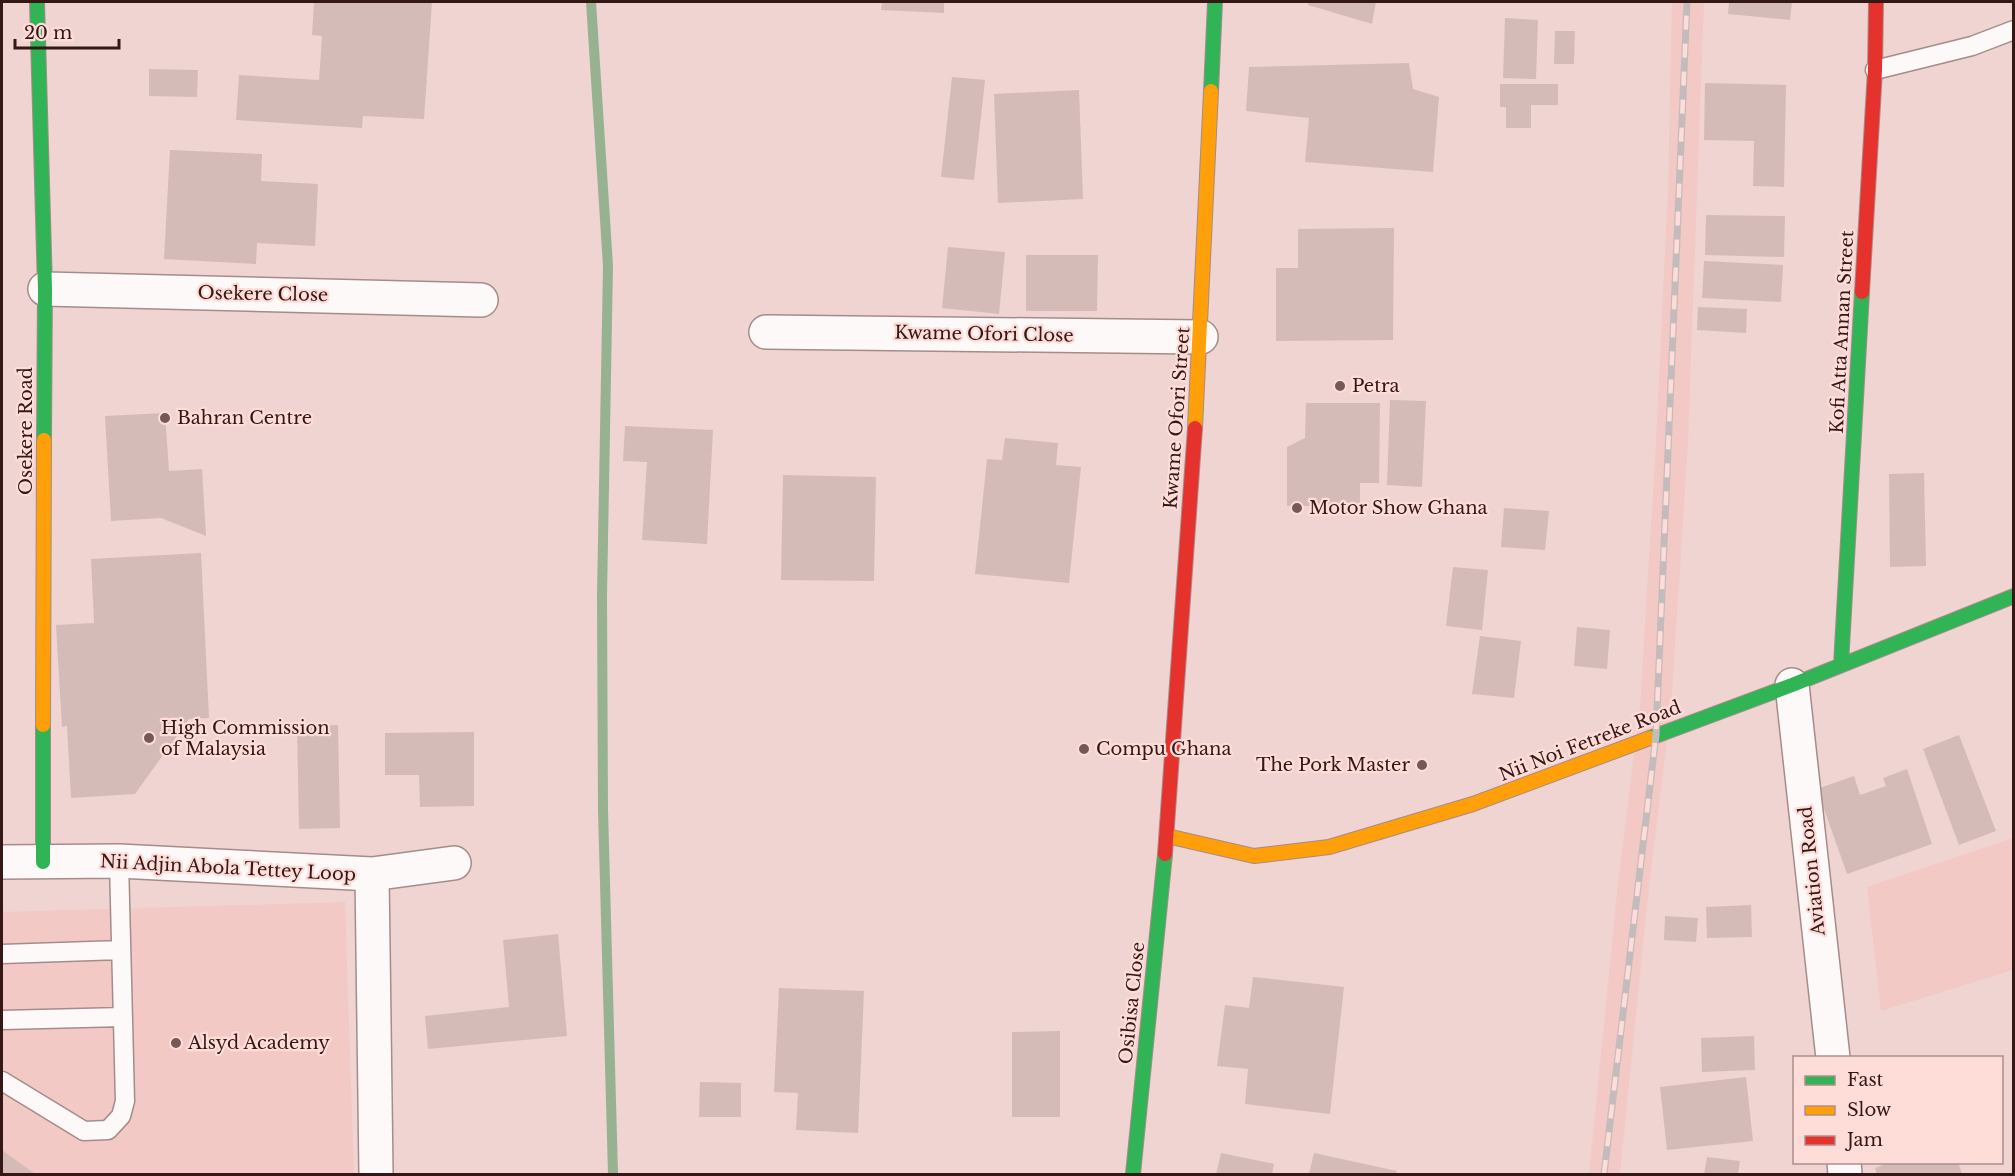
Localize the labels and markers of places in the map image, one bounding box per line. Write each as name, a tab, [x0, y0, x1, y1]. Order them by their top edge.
place label: Petra	[1352, 375, 1400, 397]
marker: Petra	[1333, 379, 1347, 393]
place label: Bahran Centre	[177, 407, 312, 429]
marker: Bahran Centre	[158, 411, 172, 425]
place label: Motor Show Ghana	[1309, 497, 1488, 519]
marker: Motor Show Ghana	[1290, 501, 1304, 515]
place label: High Commission of Malaysia	[161, 717, 330, 760]
marker: High Commission of Malaysia	[142, 731, 156, 745]
place label: Compu Ghana	[1096, 738, 1231, 760]
marker: Compu Ghana	[1077, 742, 1091, 756]
place label: The Pork Master	[1256, 754, 1410, 776]
marker: The Pork Master	[1415, 758, 1429, 772]
place label: Alsyd Academy	[187, 1032, 330, 1054]
marker: Alsyd Academy	[169, 1036, 183, 1050]

